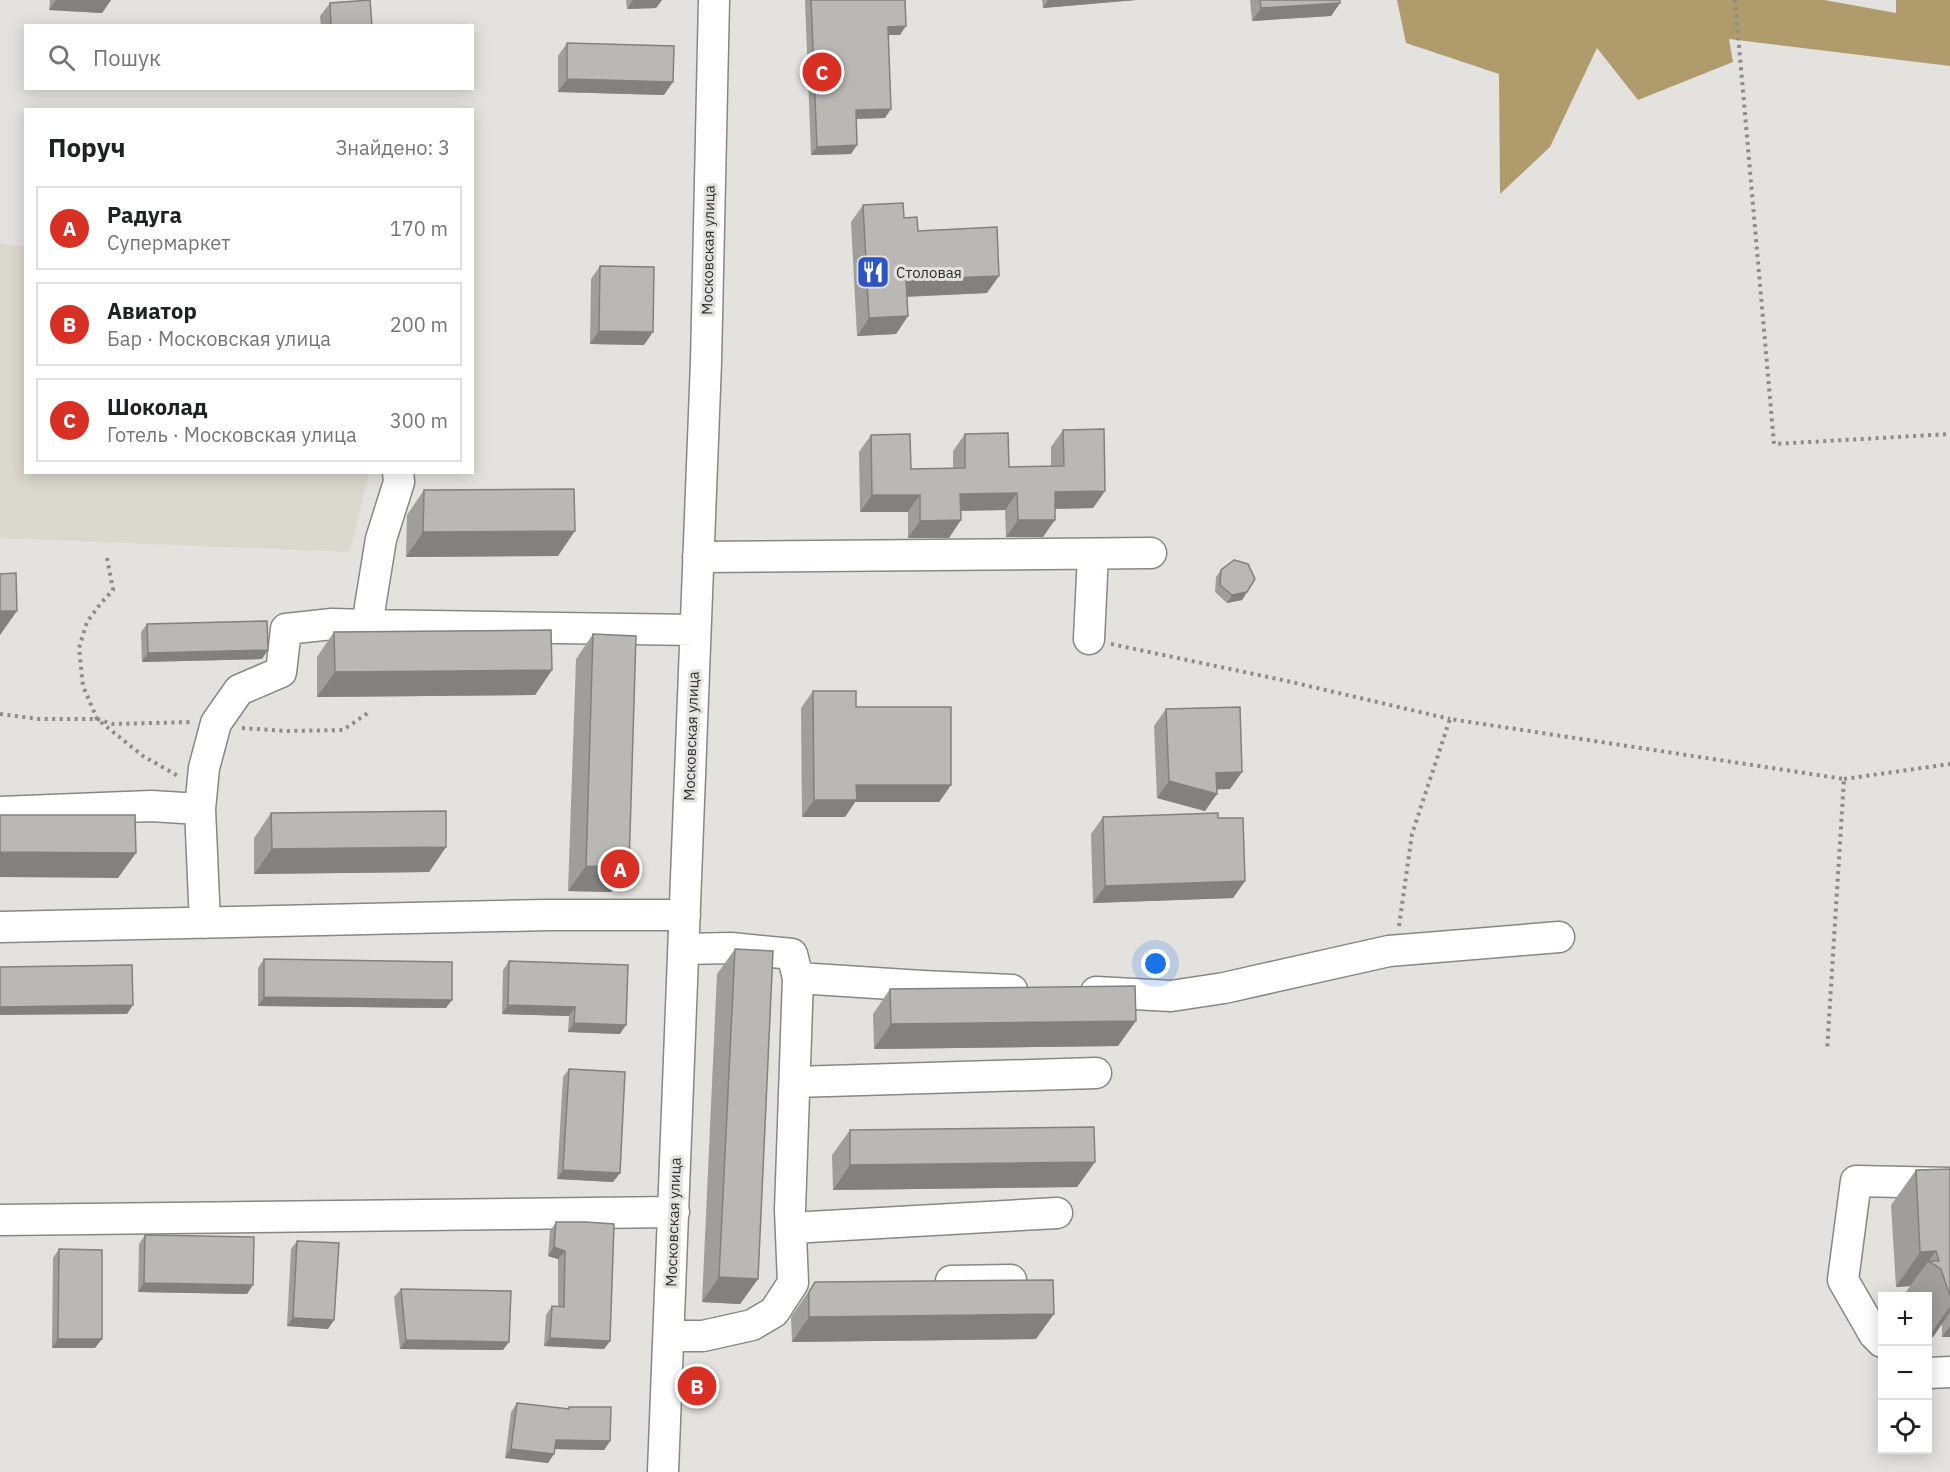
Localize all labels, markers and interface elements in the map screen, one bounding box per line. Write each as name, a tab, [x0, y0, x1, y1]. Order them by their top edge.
search box	[24, 24, 474, 90]
icon: search	[45, 41, 78, 74]
text: Пошук	[93, 43, 161, 72]
pin: C	[802, 50, 842, 94]
text: Поруч	[48, 130, 126, 164]
text: Знайдено: 3	[336, 134, 450, 161]
street label: Московская улица	[697, 185, 719, 315]
text: Радуга	[107, 200, 182, 229]
text: A	[63, 215, 76, 242]
text: 170 m	[390, 215, 448, 242]
text: Супермаркет	[107, 229, 230, 256]
restaurant icon: Столовая	[855, 254, 891, 290]
place label: Столовая	[896, 263, 962, 282]
text: Авиатор	[107, 296, 197, 325]
text: B	[63, 311, 76, 338]
text: 200 m	[390, 311, 448, 338]
text: Бар · Московская улица	[107, 325, 331, 352]
text: Шоколад	[107, 392, 208, 421]
text: C	[63, 407, 76, 434]
text: 300 m	[390, 407, 448, 434]
text: Готель · Московская улица	[107, 421, 357, 448]
street label: Московская улица	[679, 671, 703, 801]
pin: A	[600, 846, 640, 892]
your location	[1141, 949, 1170, 978]
street label: Московская улица	[661, 1157, 685, 1287]
map controls	[1878, 1292, 1932, 1454]
button: +	[1878, 1292, 1932, 1346]
button: −	[1878, 1346, 1932, 1400]
pin: B	[678, 1364, 716, 1408]
button: locate	[1878, 1400, 1932, 1454]

